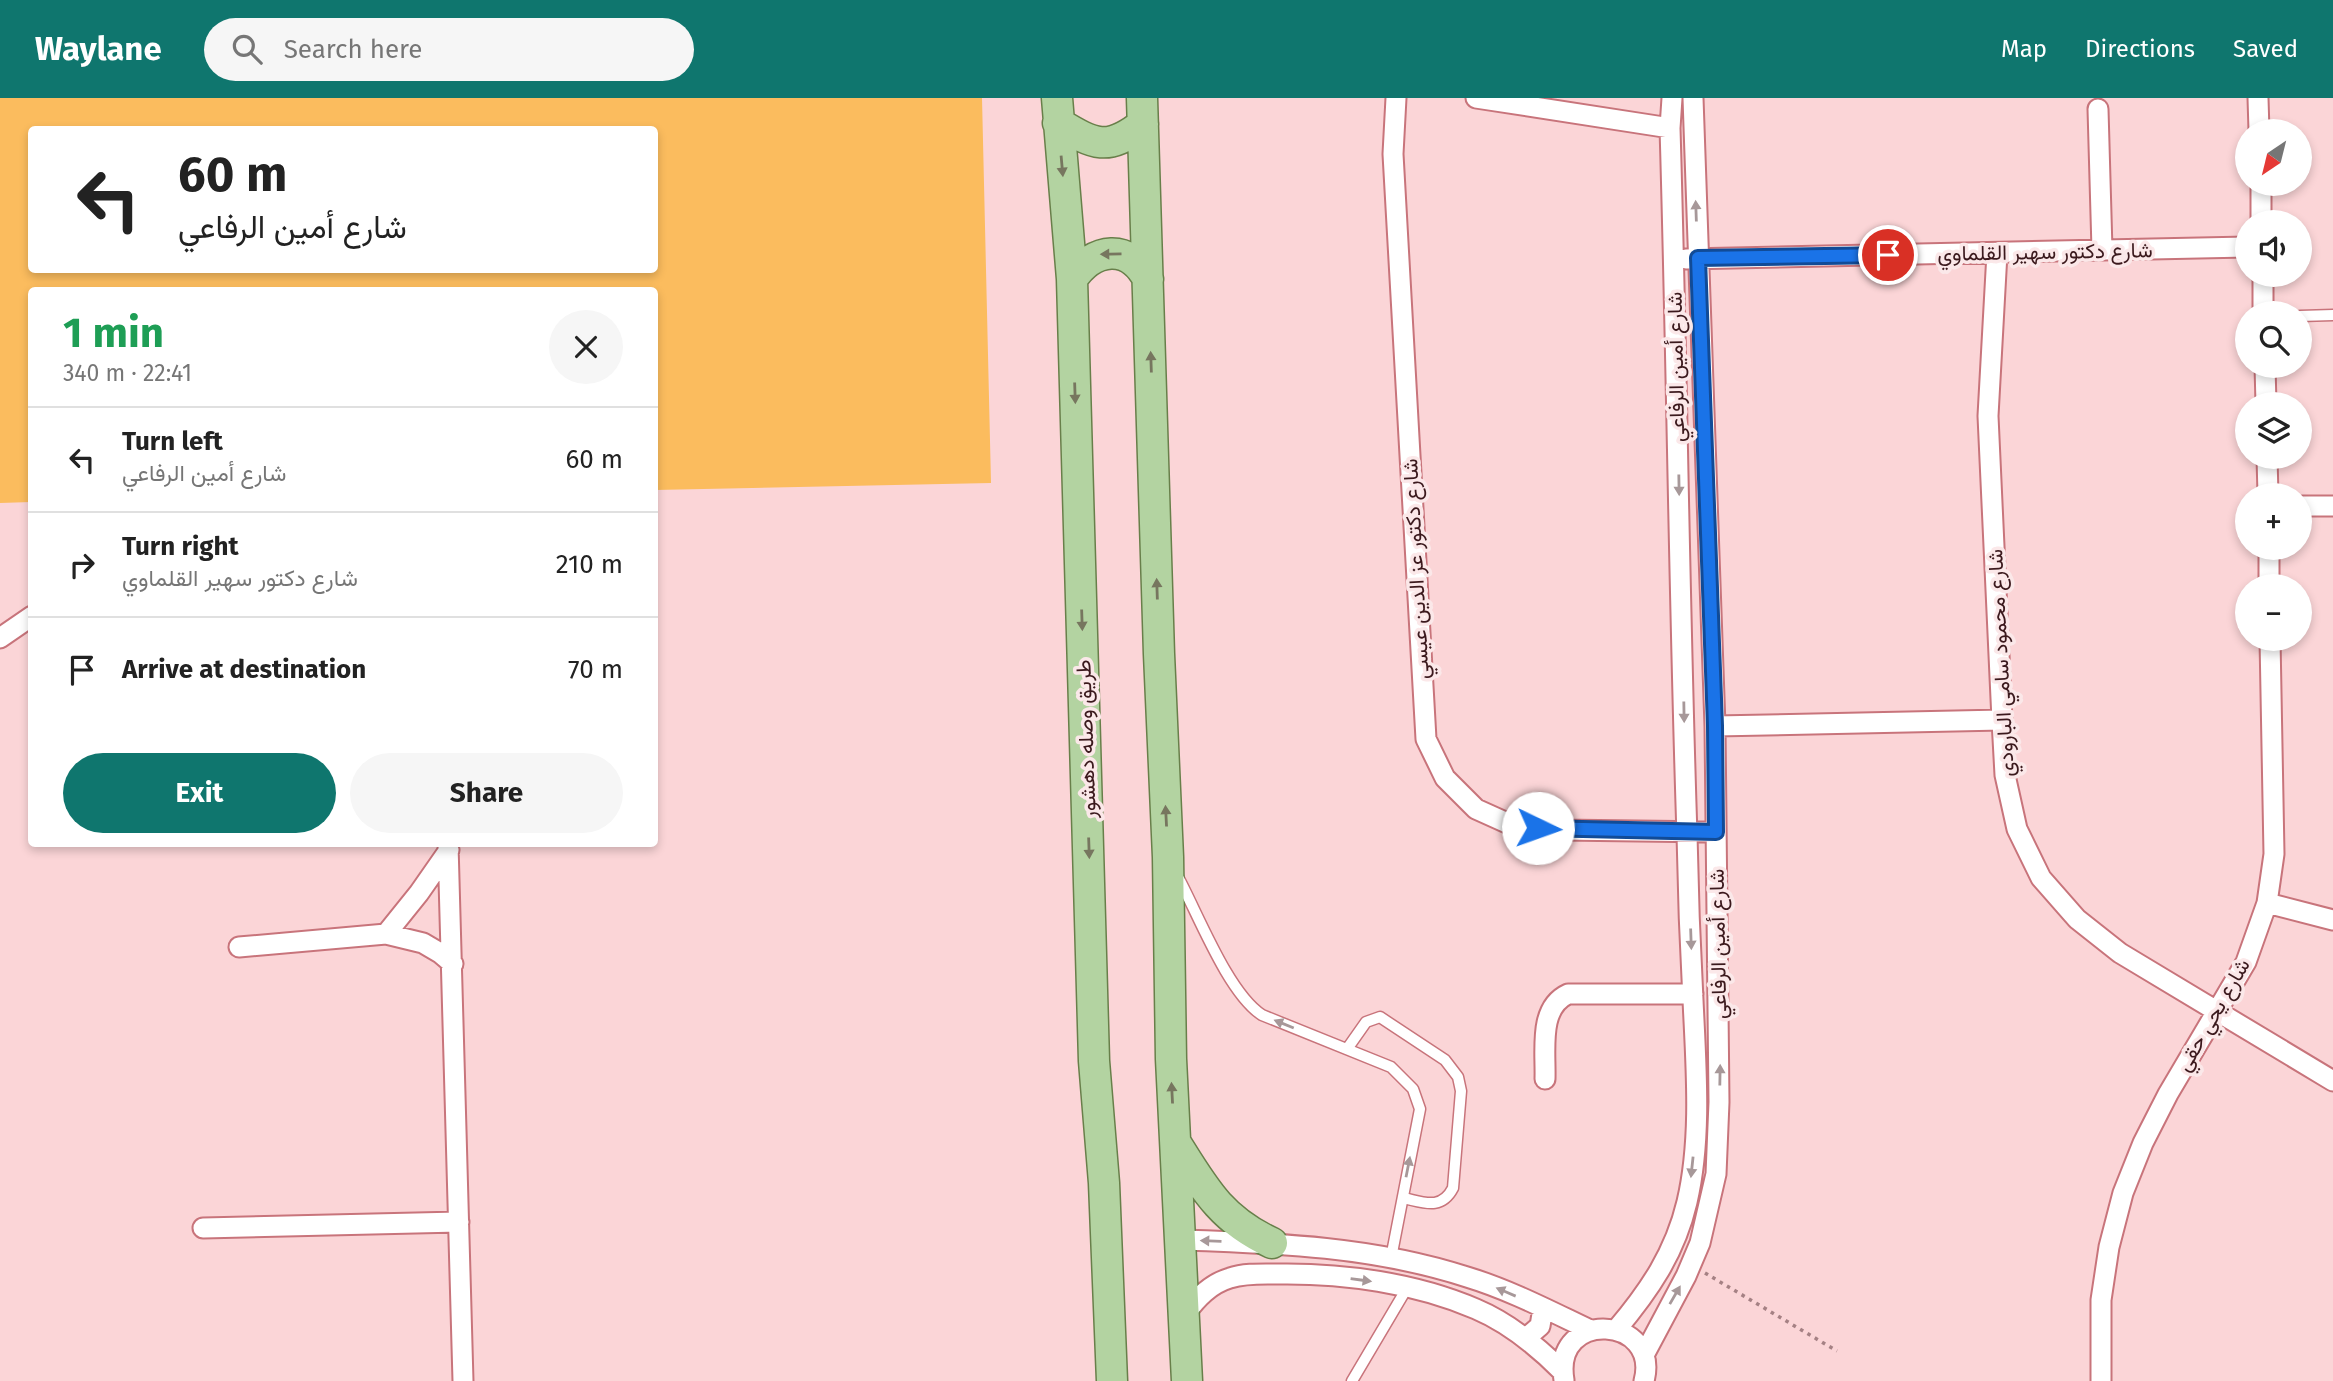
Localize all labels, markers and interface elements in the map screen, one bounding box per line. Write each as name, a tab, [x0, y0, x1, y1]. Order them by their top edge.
search box	[204, 18, 694, 81]
text: Waylane	[35, 29, 162, 69]
icon: search	[228, 30, 266, 68]
text: Search here	[284, 34, 423, 65]
text: Map	[2001, 35, 2047, 63]
text: Directions	[2085, 35, 2195, 63]
text: Saved	[2233, 35, 2298, 63]
north arrow	[2235, 119, 2312, 196]
map controls	[2235, 119, 2312, 651]
text: 60 m	[178, 145, 287, 204]
icon: left	[63, 154, 154, 245]
one-way arrow	[1057, 155, 1068, 177]
one-way arrow	[1691, 200, 1702, 222]
text: شارع أمين الرفاعي	[178, 208, 407, 246]
button: sound	[2235, 210, 2312, 287]
pin	[1858, 225, 1918, 285]
icon: arrive	[1869, 236, 1907, 274]
street label: شارع دكتور سهير القلماوي	[1937, 237, 2153, 271]
one-way arrow	[1100, 249, 1122, 260]
street label: شارع أمين الرفاعي	[1662, 292, 1694, 442]
button: search	[2235, 301, 2312, 378]
text: 1 min	[63, 308, 164, 358]
button: close	[549, 310, 623, 384]
one-way arrow	[1145, 350, 1156, 372]
text: 340 m · 22:41	[63, 359, 192, 387]
one-way arrow	[1070, 382, 1081, 404]
button: layers	[2235, 392, 2312, 469]
text: Turn left	[122, 426, 223, 457]
icon: left	[63, 441, 101, 479]
text: 60 m	[565, 444, 623, 475]
street label: شارع دكتور عز الدين عيسي	[1397, 458, 1439, 680]
text: شارع أمين الرفاعي	[122, 459, 287, 487]
one-way arrow	[1673, 474, 1685, 496]
button: +	[2235, 483, 2312, 560]
text: Turn right	[122, 531, 239, 562]
icon: right	[63, 546, 101, 584]
street label: شارع محمود سامي البارودي	[1982, 548, 2024, 777]
text: 210 m	[556, 549, 623, 580]
text: شارع دكتور سهير القلماوي	[122, 564, 358, 592]
button: −	[2235, 574, 2312, 651]
one-way arrow	[1151, 578, 1162, 600]
one-way arrow	[1076, 610, 1088, 632]
icon: arrive	[63, 651, 101, 689]
text: Arrive at destination	[122, 654, 366, 685]
text: 70 m	[568, 654, 623, 685]
street label: طريق وصله دهشور	[1070, 659, 1102, 820]
one-way arrow	[1678, 701, 1690, 723]
button: Exit	[63, 753, 336, 833]
button: Share	[350, 753, 623, 833]
position arrow	[1501, 791, 1575, 865]
one-way arrow	[1160, 805, 1171, 827]
one-way arrow	[1083, 837, 1094, 859]
street label: شارع أمين الرفاعي	[1704, 869, 1736, 1019]
one-way arrow	[1685, 929, 1696, 951]
street label: شارع يحي حقي	[2170, 954, 2259, 1078]
one-way arrow	[1273, 1018, 1294, 1029]
one-way arrow	[1714, 1064, 1725, 1086]
one-way arrow	[1167, 1081, 1178, 1103]
one-way arrow	[1403, 1156, 1414, 1178]
one-way arrow	[1686, 1156, 1697, 1178]
one-way arrow	[1200, 1236, 1222, 1247]
one-way arrow	[1350, 1275, 1372, 1286]
one-way arrow	[1669, 1285, 1681, 1305]
one-way arrow	[1495, 1287, 1516, 1298]

